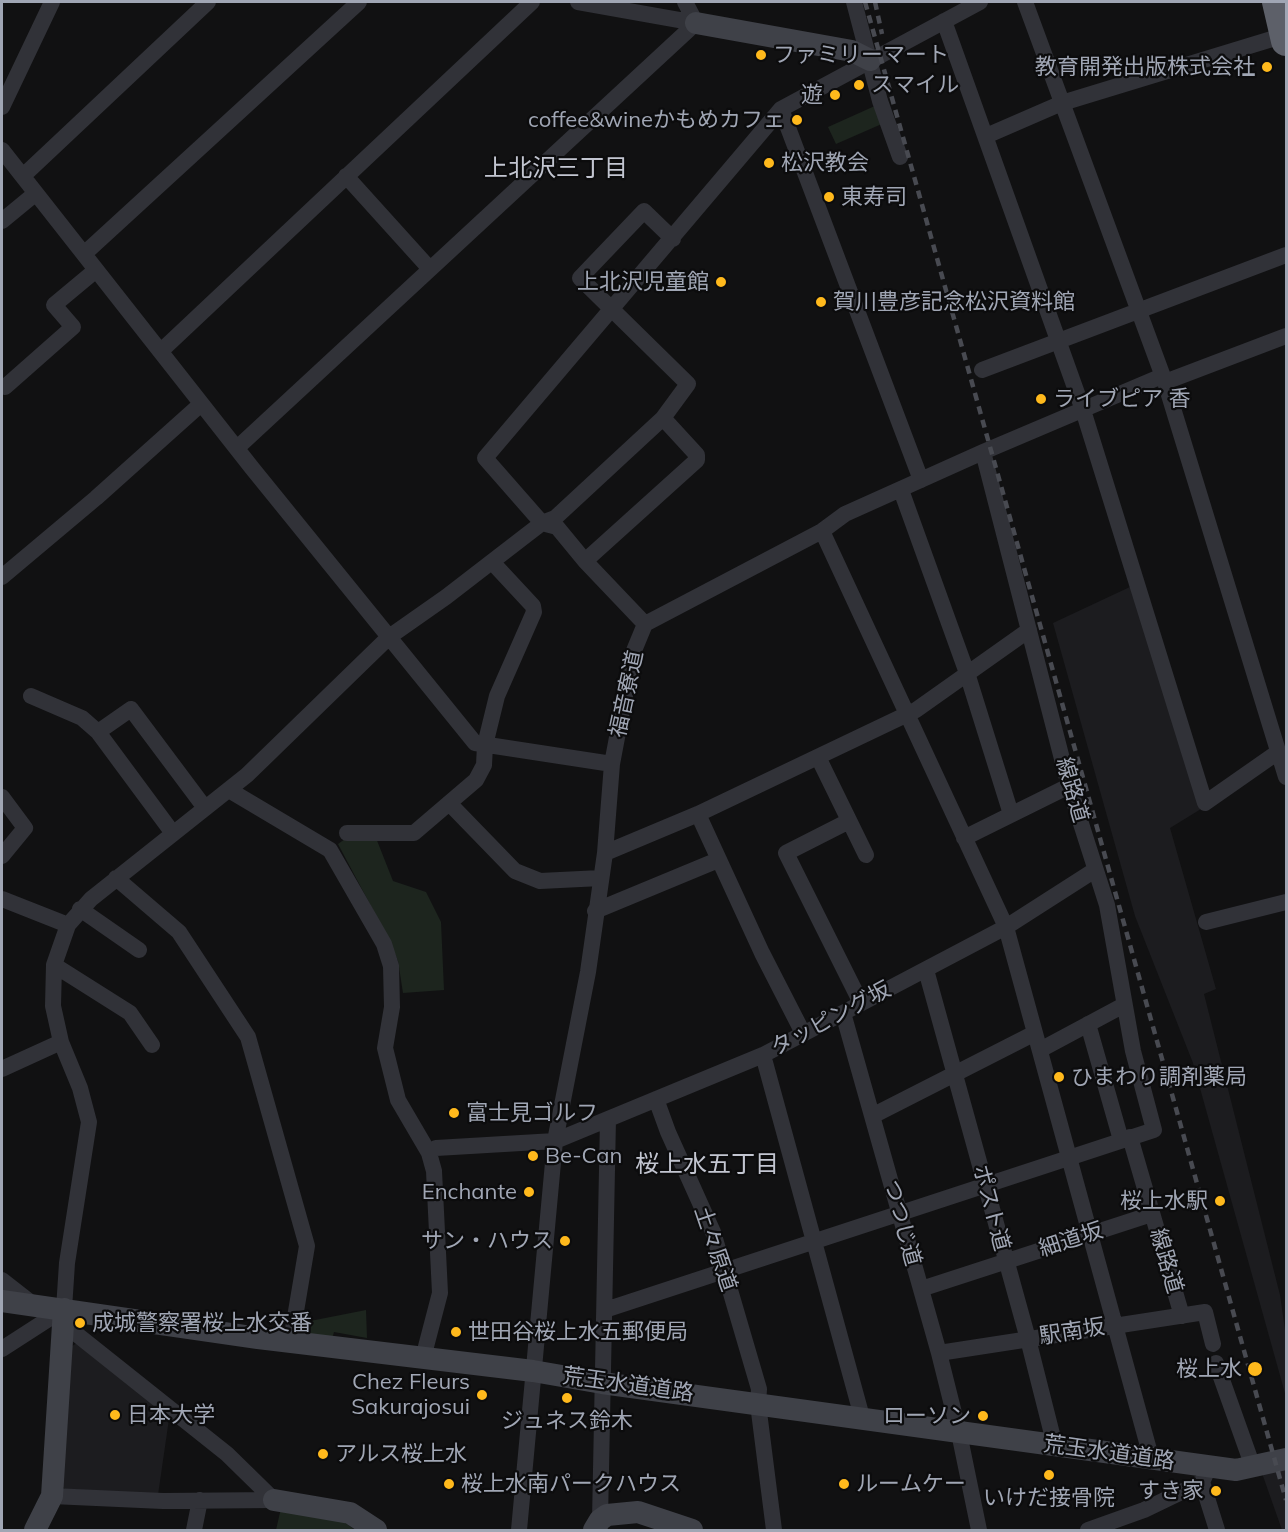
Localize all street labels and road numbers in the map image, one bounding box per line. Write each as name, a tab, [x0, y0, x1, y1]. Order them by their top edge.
street label: 福音寮道	[605, 648, 649, 740]
street label: 線路道	[1050, 755, 1094, 825]
street label: タッピング坂	[767, 976, 895, 1062]
street label: ポスト道	[967, 1162, 1015, 1254]
street label: つつじ道	[878, 1177, 926, 1269]
street label: 土々原道	[688, 1203, 742, 1295]
street label: 細道坂	[1036, 1217, 1106, 1263]
street label: 線路道	[1144, 1226, 1188, 1296]
street label: 駅南坂	[1037, 1314, 1107, 1350]
street label: 荒玉水道道路	[561, 1363, 695, 1407]
street label: 荒玉水道道路	[1042, 1431, 1176, 1475]

